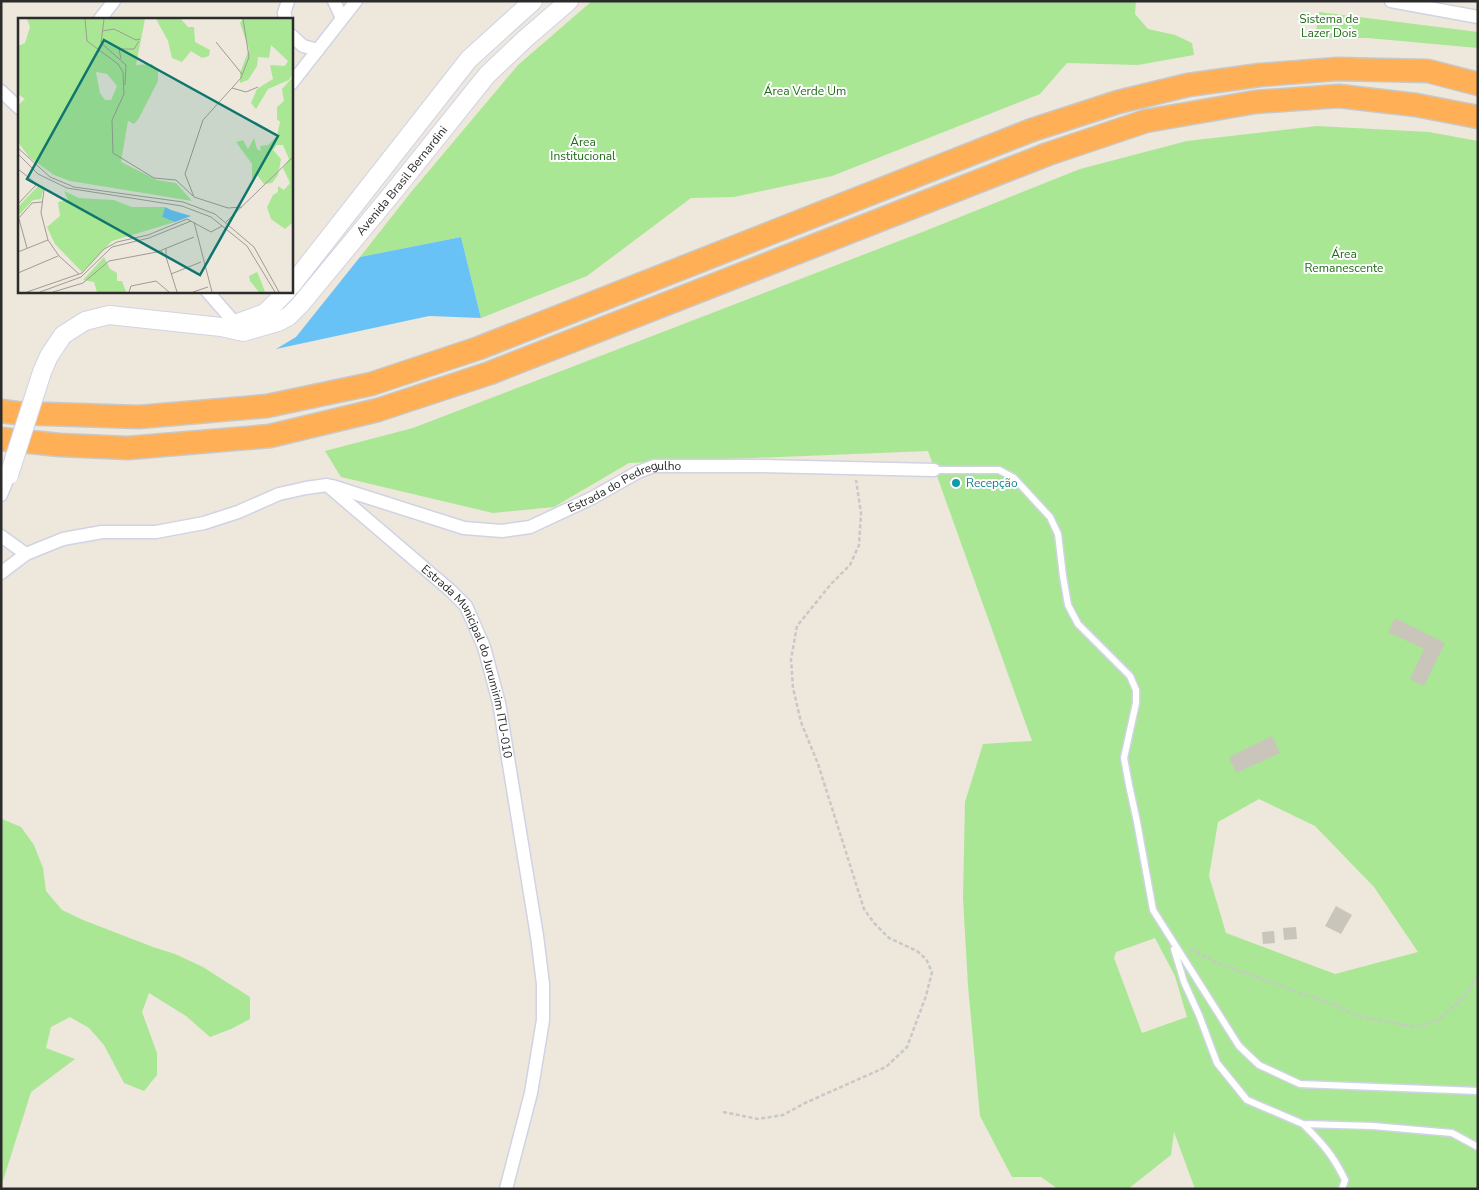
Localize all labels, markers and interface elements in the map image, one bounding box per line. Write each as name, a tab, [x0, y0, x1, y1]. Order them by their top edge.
park label: Sistema de Lazer Dois	[1299, 11, 1359, 41]
inset map	[18, 18, 292, 292]
park label: Área Verde Um	[764, 83, 846, 99]
street label: Avenida Brasil Bernardini	[353, 123, 451, 239]
park label: Área Institucional	[550, 134, 616, 164]
park label: Área Remanescente	[1304, 246, 1384, 276]
street label: Estrada do Pedregulho	[565, 457, 681, 516]
place label: Recepção	[966, 475, 1018, 491]
marker: Recepção	[950, 477, 962, 489]
street label: Estrada Municipal do Jurumirim ITU-010	[418, 561, 516, 760]

